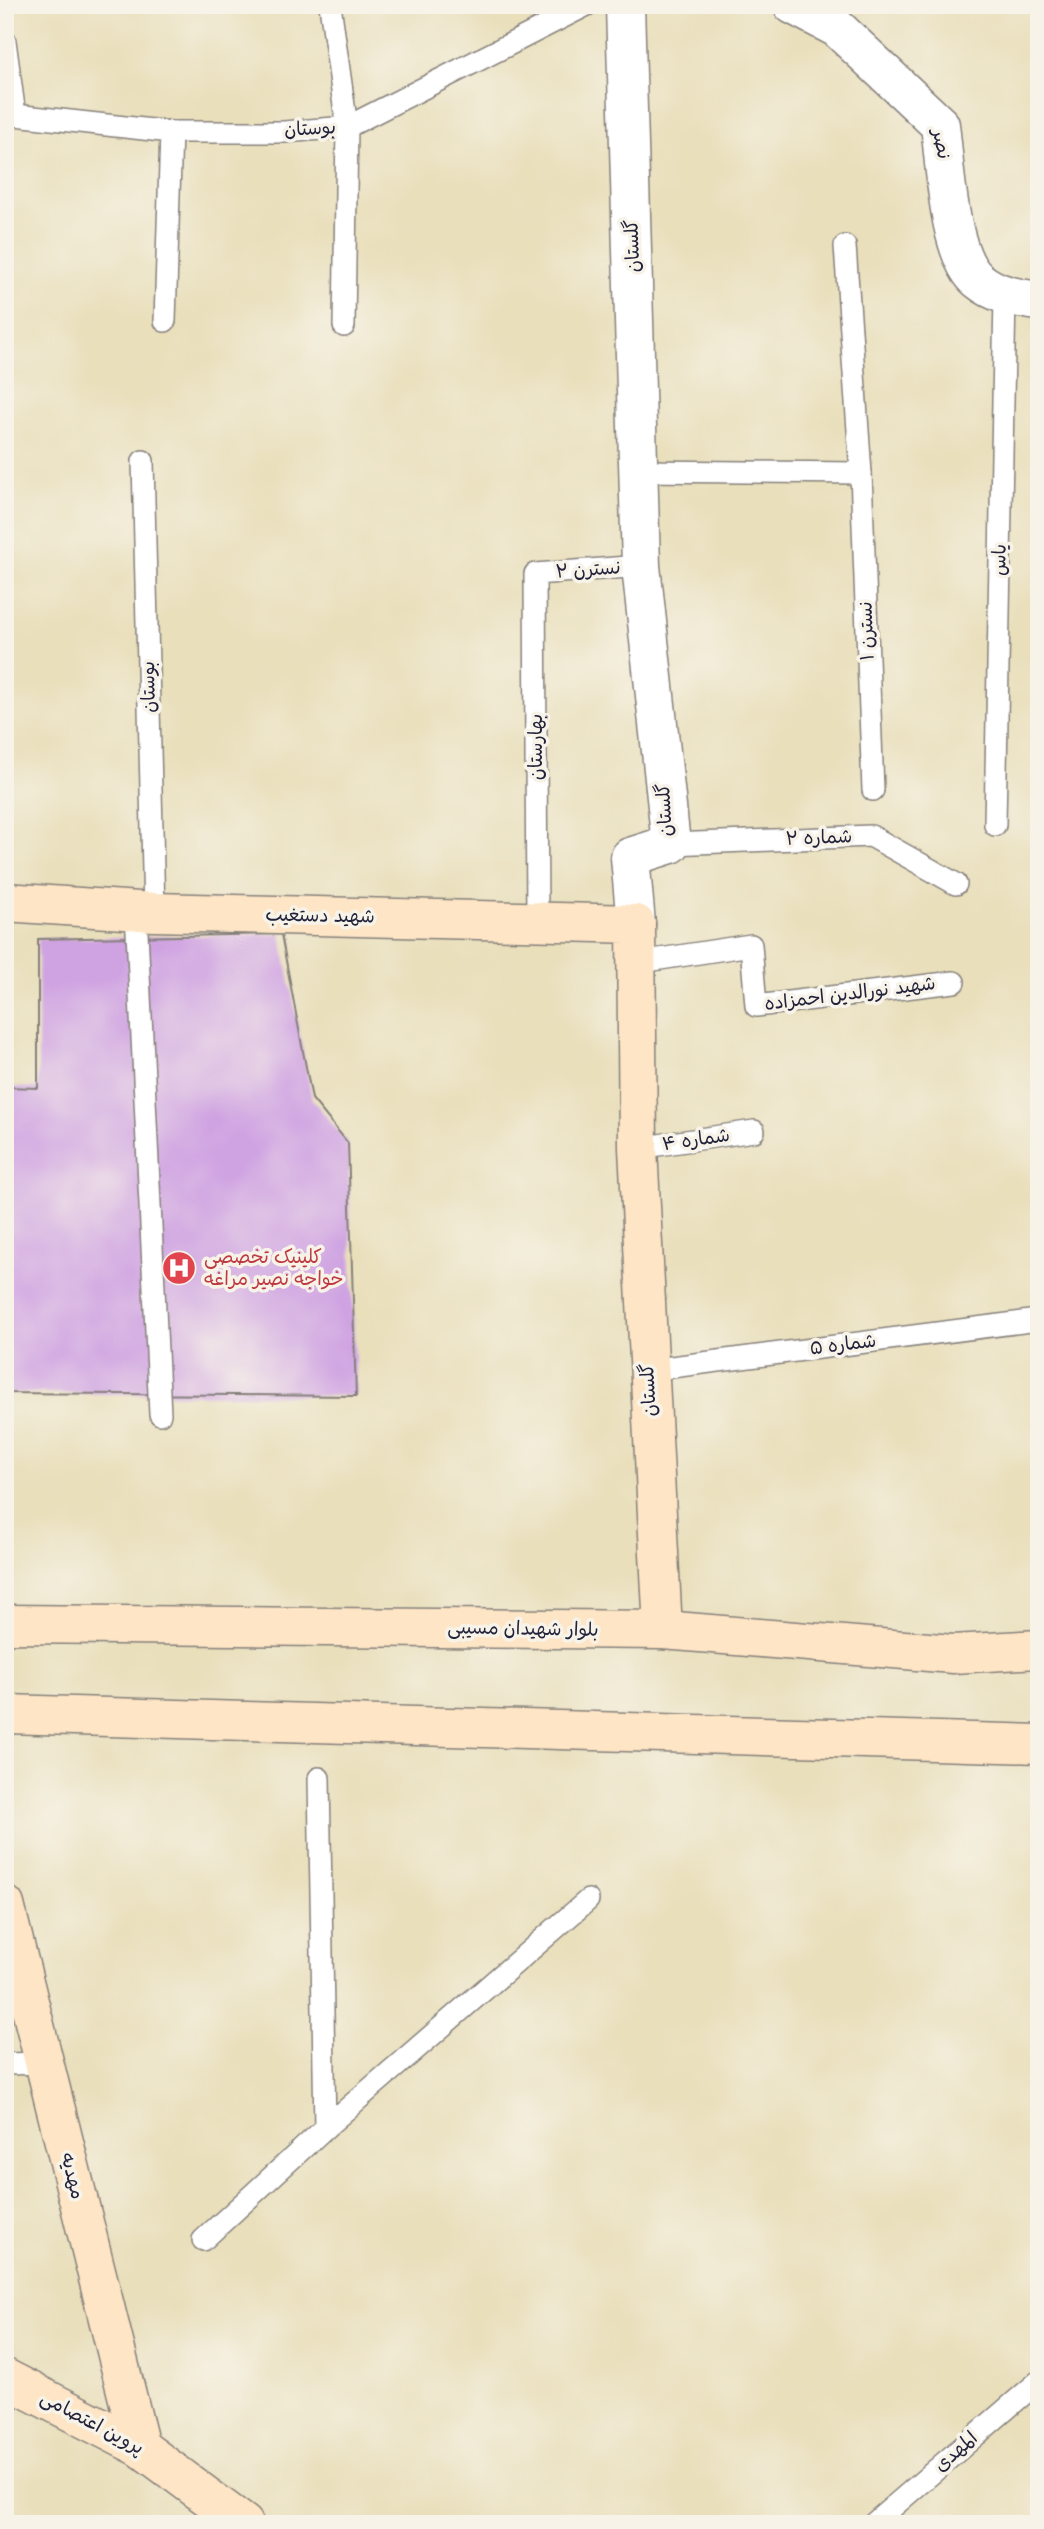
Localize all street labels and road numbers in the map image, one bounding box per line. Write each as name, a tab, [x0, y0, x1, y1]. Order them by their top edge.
street label: بوستان	[283, 116, 337, 142]
street label: نصر	[926, 125, 955, 161]
street label: گلستان	[621, 219, 645, 273]
street label: یاس	[988, 544, 1012, 576]
street label: نسترن ۲	[555, 556, 621, 584]
street label: نسترن ۱	[854, 601, 880, 661]
street label: بوستان	[137, 661, 161, 713]
street label: بهارستان	[525, 714, 548, 780]
street label: گلستان	[652, 783, 678, 837]
street label: شماره ۲	[785, 825, 853, 851]
street label: شهید دستغیب	[265, 904, 375, 928]
street label: شهید نورالدین احمزاده	[763, 972, 937, 1016]
street label: شماره ۴	[661, 1124, 731, 1156]
street label: شماره ۵	[808, 1330, 878, 1360]
street label: گلستان	[636, 1363, 662, 1417]
street label: بلوار شهیدان مسیبی	[447, 1616, 599, 1642]
street label: مهدیه	[55, 2150, 89, 2202]
street label: پروین اعتصامی	[36, 2386, 148, 2460]
street label: المهدی	[930, 2427, 982, 2477]

